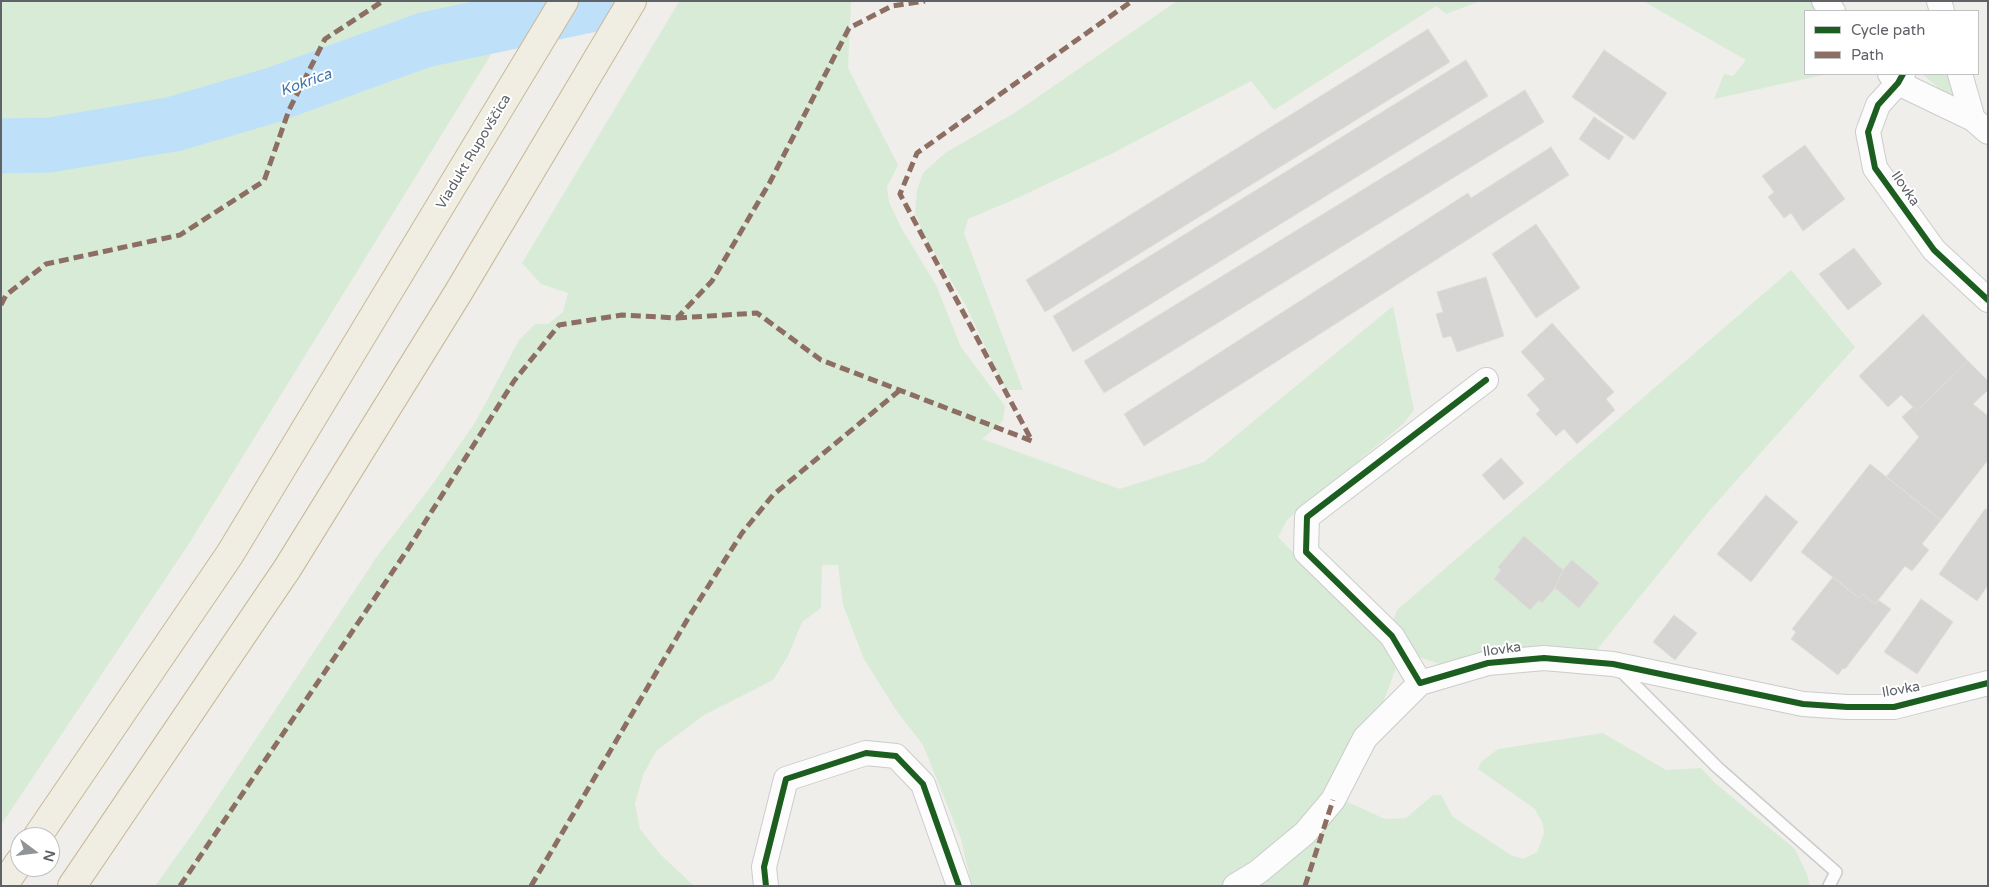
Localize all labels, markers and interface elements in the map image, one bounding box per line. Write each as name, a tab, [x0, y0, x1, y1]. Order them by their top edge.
legend	[1804, 10, 1979, 75]
text: Cycle path	[1851, 21, 1925, 39]
text: Path	[1851, 46, 1884, 64]
water label: Kokrica	[278, 65, 334, 101]
street label: Viadukt Rupovščica	[433, 92, 515, 212]
street label: Ilovka	[1887, 168, 1923, 210]
street label: Ilovka	[1482, 639, 1522, 661]
street label: Ilovka	[1881, 678, 1921, 702]
north arrow	[10, 827, 60, 877]
text: N	[39, 848, 59, 863]

